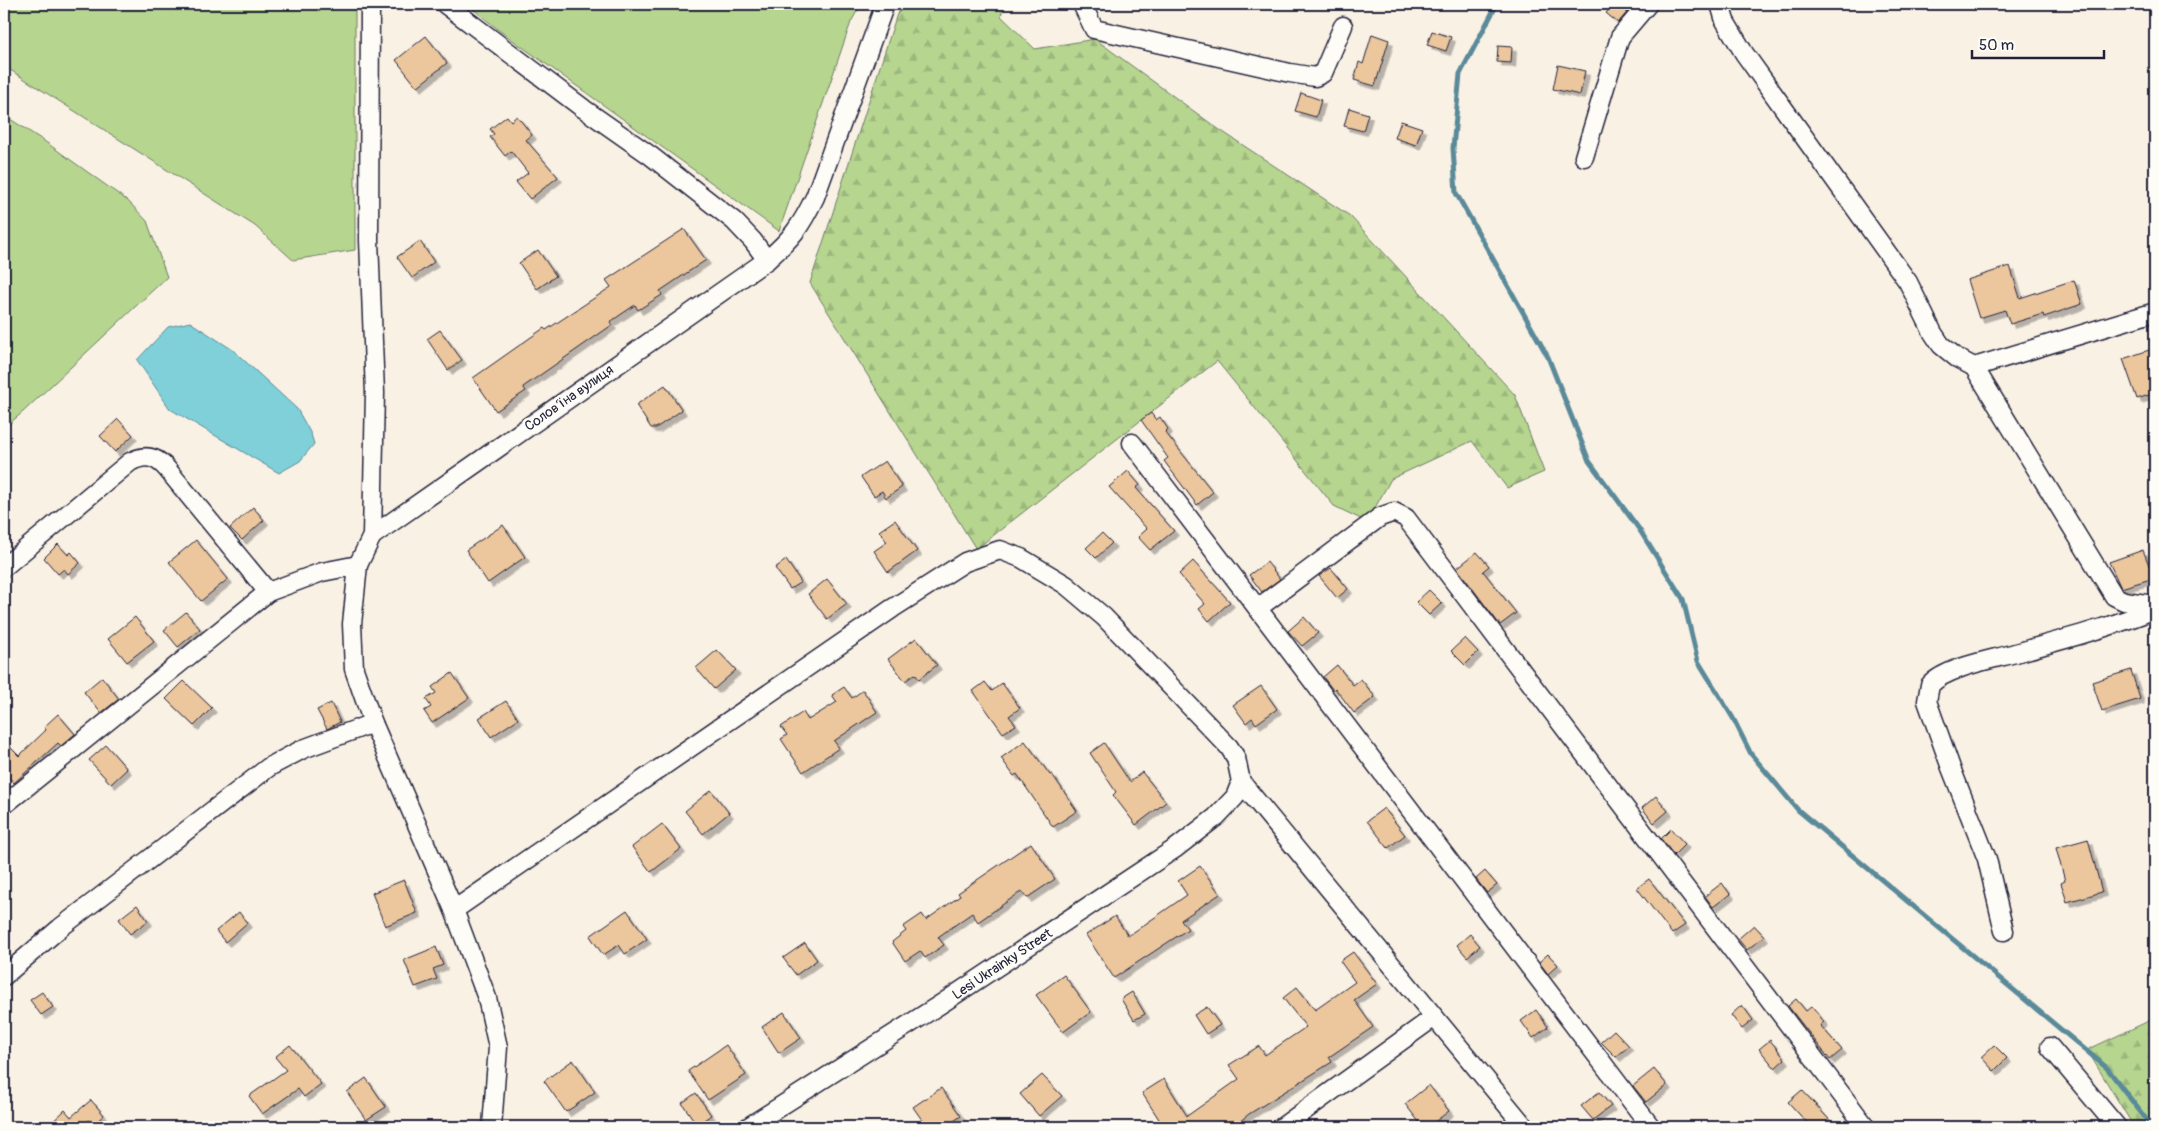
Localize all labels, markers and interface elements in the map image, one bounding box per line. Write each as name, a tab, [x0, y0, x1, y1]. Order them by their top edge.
scale bar	[1972, 28, 2104, 60]
text: 50 m	[1979, 36, 2014, 55]
street label: Соловʼїна вулиця	[521, 361, 617, 435]
street label: Lesi Ukrainky Street	[949, 924, 1055, 1003]

